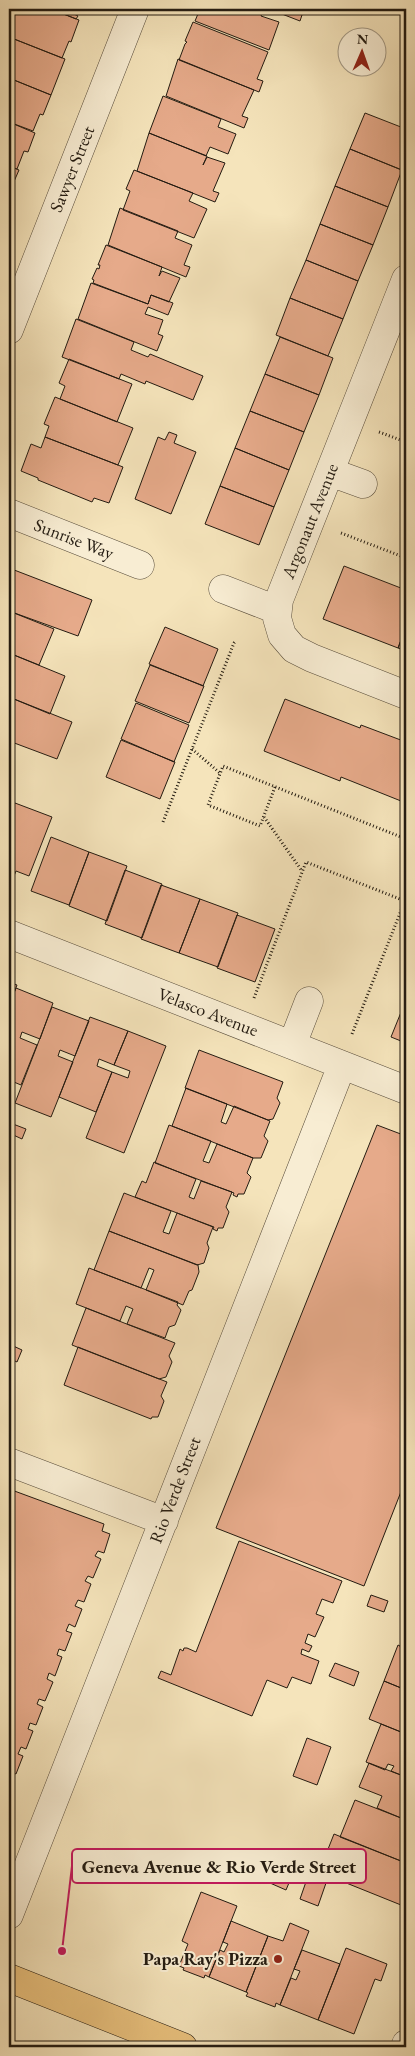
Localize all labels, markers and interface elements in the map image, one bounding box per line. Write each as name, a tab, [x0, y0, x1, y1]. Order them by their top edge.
north arrow	[338, 28, 388, 78]
text: N	[356, 30, 369, 48]
street label: Sawyer Street	[44, 122, 99, 215]
street label: Argonaut Avenue	[276, 460, 343, 583]
street label: Sunrise Way	[31, 513, 118, 564]
street label: Velasco Avenue	[155, 982, 262, 1041]
street label: Rio Verde Street	[144, 1433, 206, 1546]
callout: Geneva Avenue & Rio Verde Street	[72, 1849, 366, 1883]
text: Geneva Avenue & Rio Verde Street	[82, 1854, 356, 1879]
place label: Papa Ray's Pizza	[143, 1947, 268, 1970]
marker: Papa Ray's Pizza	[272, 1953, 284, 1965]

